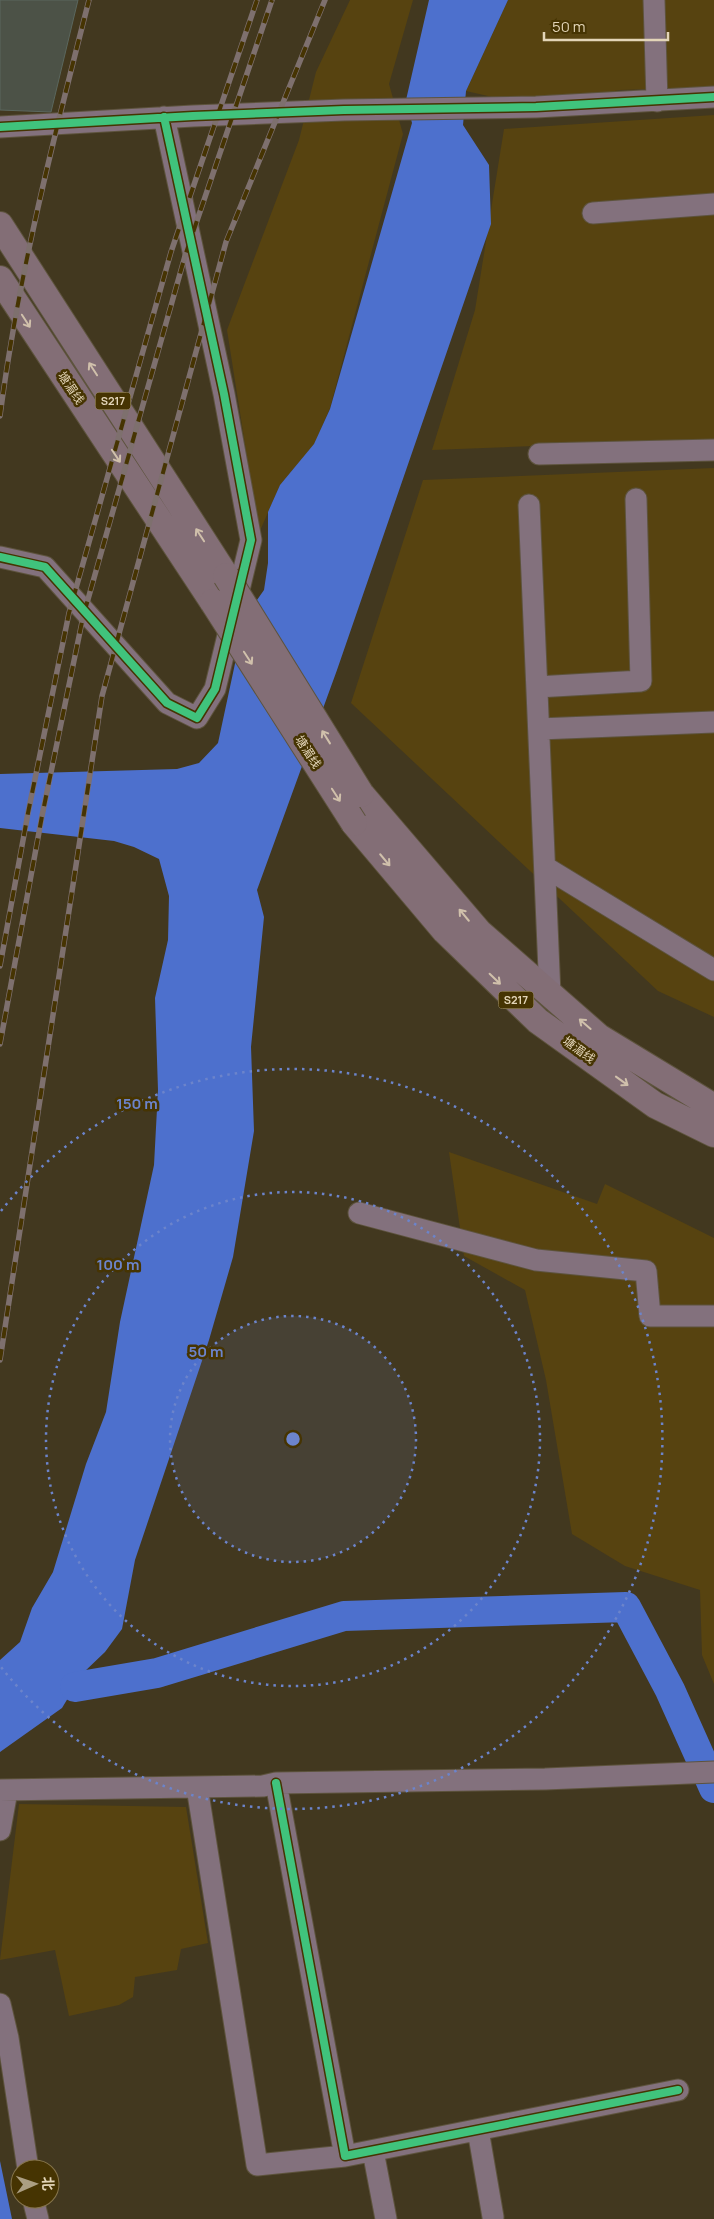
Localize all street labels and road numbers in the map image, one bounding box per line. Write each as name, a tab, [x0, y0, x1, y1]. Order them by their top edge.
street label: 塘湄线	[54, 368, 89, 407]
road number: S217	[96, 392, 130, 410]
street label: 塘湄线	[291, 732, 325, 771]
road number: S217	[498, 992, 534, 1008]
street label: 塘湄线	[560, 1032, 599, 1067]

